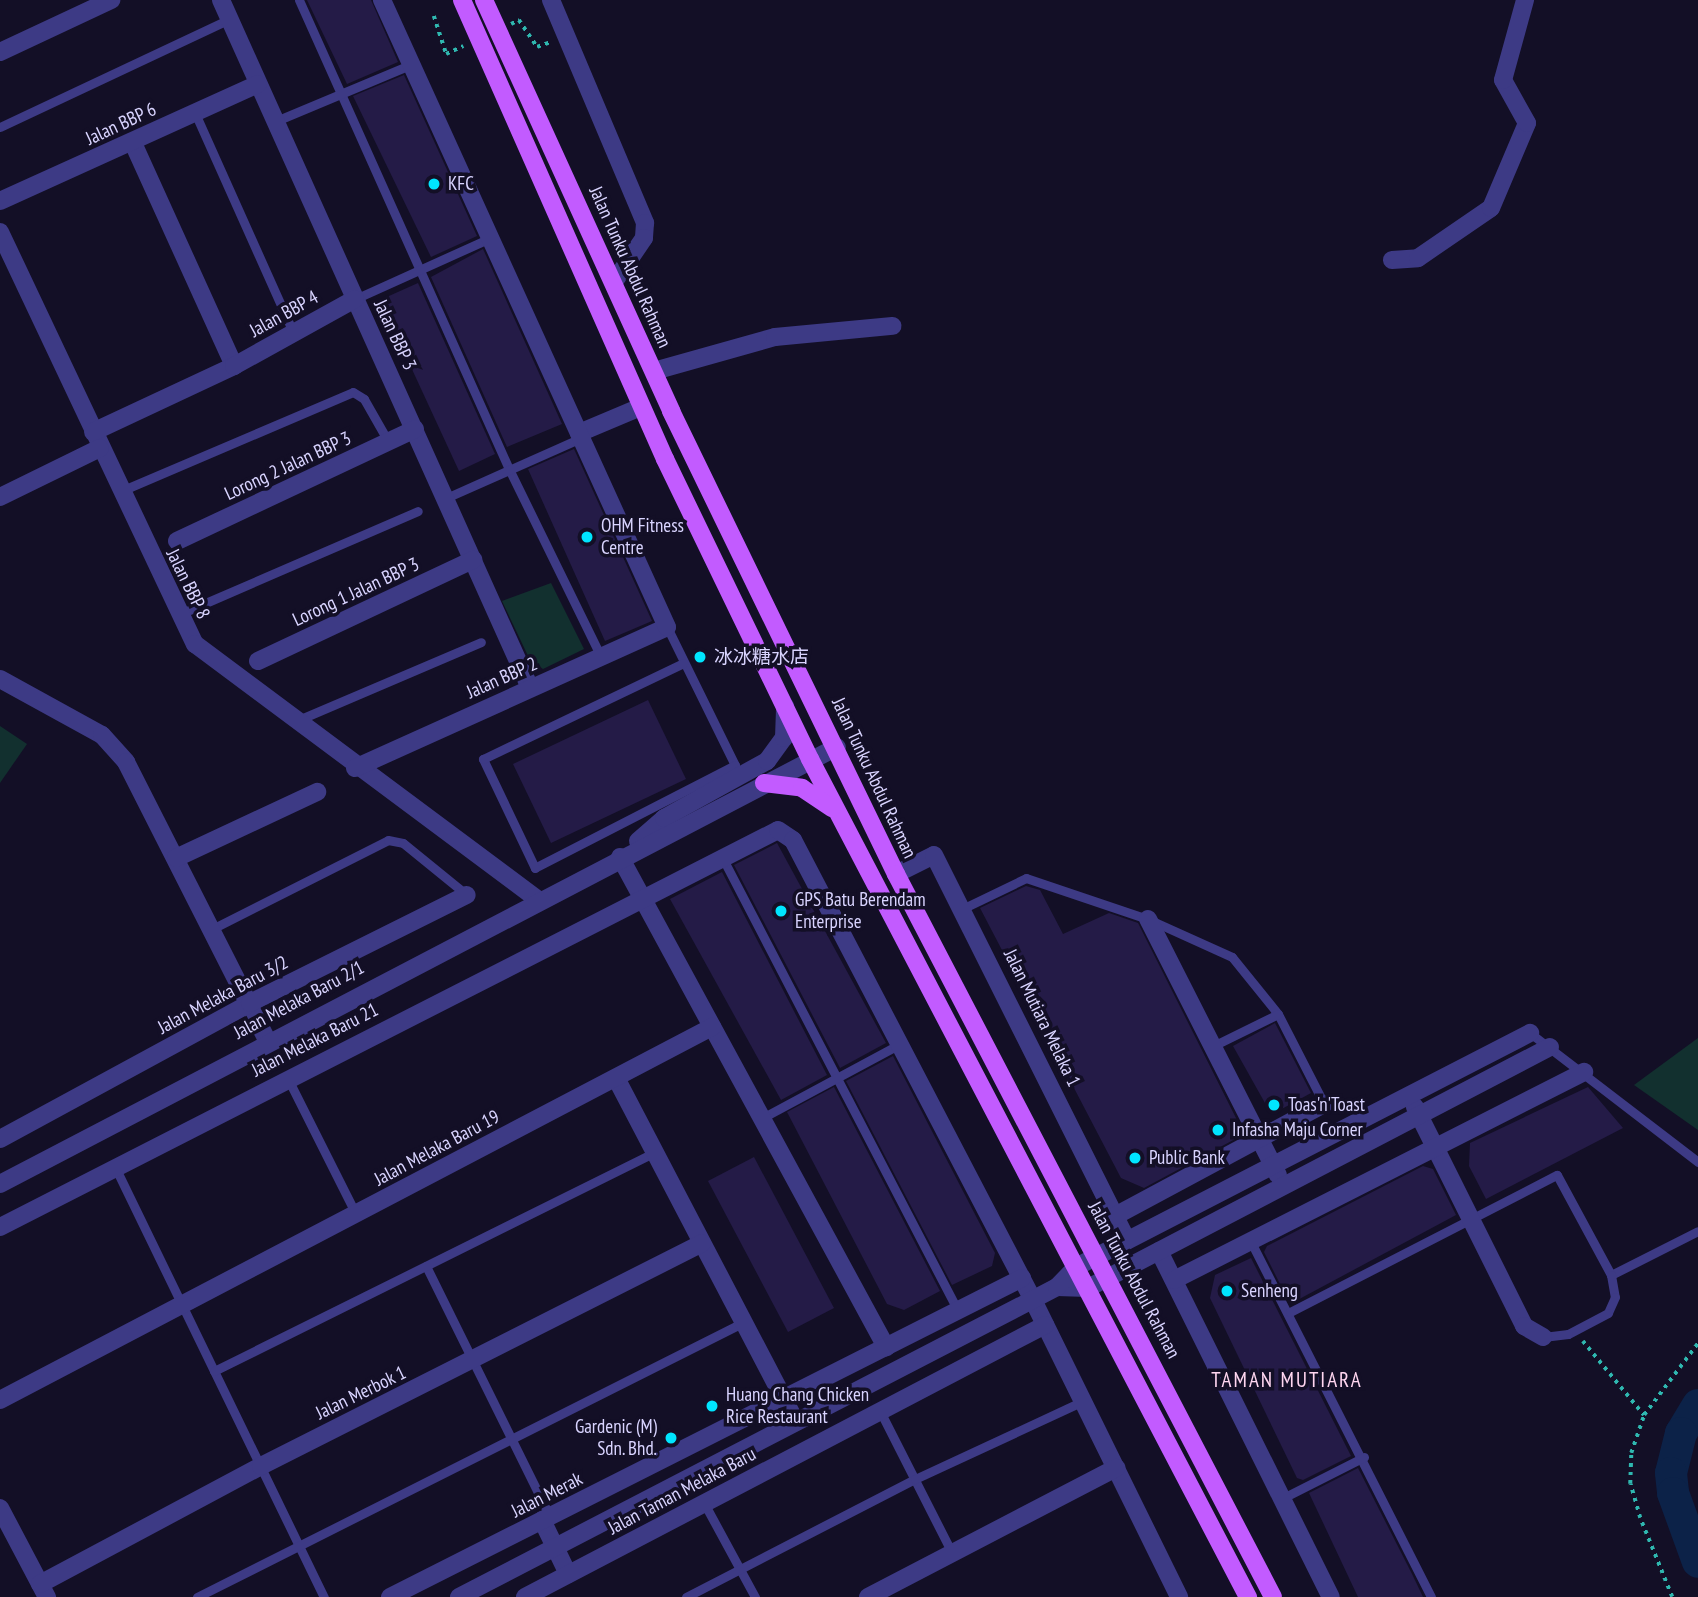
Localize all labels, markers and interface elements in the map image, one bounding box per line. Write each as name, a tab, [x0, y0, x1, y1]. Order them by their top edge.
street label: Jalan BBP 6	[82, 98, 160, 150]
place label: KFC	[448, 173, 474, 195]
marker: KFC	[426, 176, 442, 192]
street label: Jalan Tunku Abdul Rahman	[584, 182, 676, 352]
street label: Jalan BBP 4	[245, 286, 323, 342]
street label: Jalan BBP 3	[369, 296, 421, 374]
street label: Lorong 2 Jalan BBP 3	[221, 427, 355, 505]
place label: OHM Fitness Centre	[601, 515, 684, 559]
marker: OHM Fitness Centre	[579, 529, 595, 545]
street label: Jalan BBP 8	[161, 545, 215, 623]
street label: Lorong 1 Jalan BBP 3	[289, 553, 423, 631]
place label: 冰冰糖水店	[714, 646, 809, 668]
marker: 冰冰糖水店	[692, 649, 708, 665]
street label: Jalan BBP 2	[463, 652, 541, 704]
street label: Jalan Tunku Abdul Rahman	[827, 694, 921, 862]
place label: GPS Batu Berendam Enterprise	[795, 889, 926, 933]
marker: GPS Batu Berendam Enterprise	[773, 903, 789, 919]
street label: Jalan Mutiara Melaka 1	[999, 945, 1085, 1091]
street label: Jalan Melaka Baru 3/2	[154, 951, 292, 1039]
street label: Jalan Melaka Baru 2/1	[230, 956, 368, 1044]
street label: Jalan Melaka Baru 21	[248, 998, 382, 1082]
place label: Toas'n'Toast	[1288, 1094, 1365, 1116]
marker: Toas'n'Toast	[1266, 1097, 1282, 1113]
street label: Jalan Melaka Baru 19	[370, 1105, 504, 1191]
place label: Infasha Maju Corner	[1232, 1119, 1363, 1141]
marker: Infasha Maju Corner	[1210, 1122, 1226, 1138]
place label: Public Bank	[1149, 1147, 1225, 1169]
marker: Public Bank	[1127, 1150, 1143, 1166]
street label: Jalan Tunku Abdul Rahman	[1083, 1197, 1185, 1363]
place label: Senheng	[1241, 1280, 1298, 1302]
marker: Senheng	[1219, 1283, 1235, 1299]
street label: Jalan Merbok 1	[312, 1361, 410, 1425]
district label: TAMAN MUTIARA	[1213, 1367, 1361, 1393]
place label: Huang Chang Chicken Rice Restaurant	[726, 1384, 869, 1428]
marker: Huang Chang Chicken Rice Restaurant	[704, 1398, 720, 1414]
place label: Gardenic (M) Sdn. Bhd.	[575, 1416, 657, 1460]
marker: Gardenic (M) Sdn. Bhd.	[663, 1430, 679, 1446]
street label: Jalan Taman Melaka Baru	[604, 1442, 760, 1540]
street label: Jalan Merak	[508, 1467, 586, 1523]

